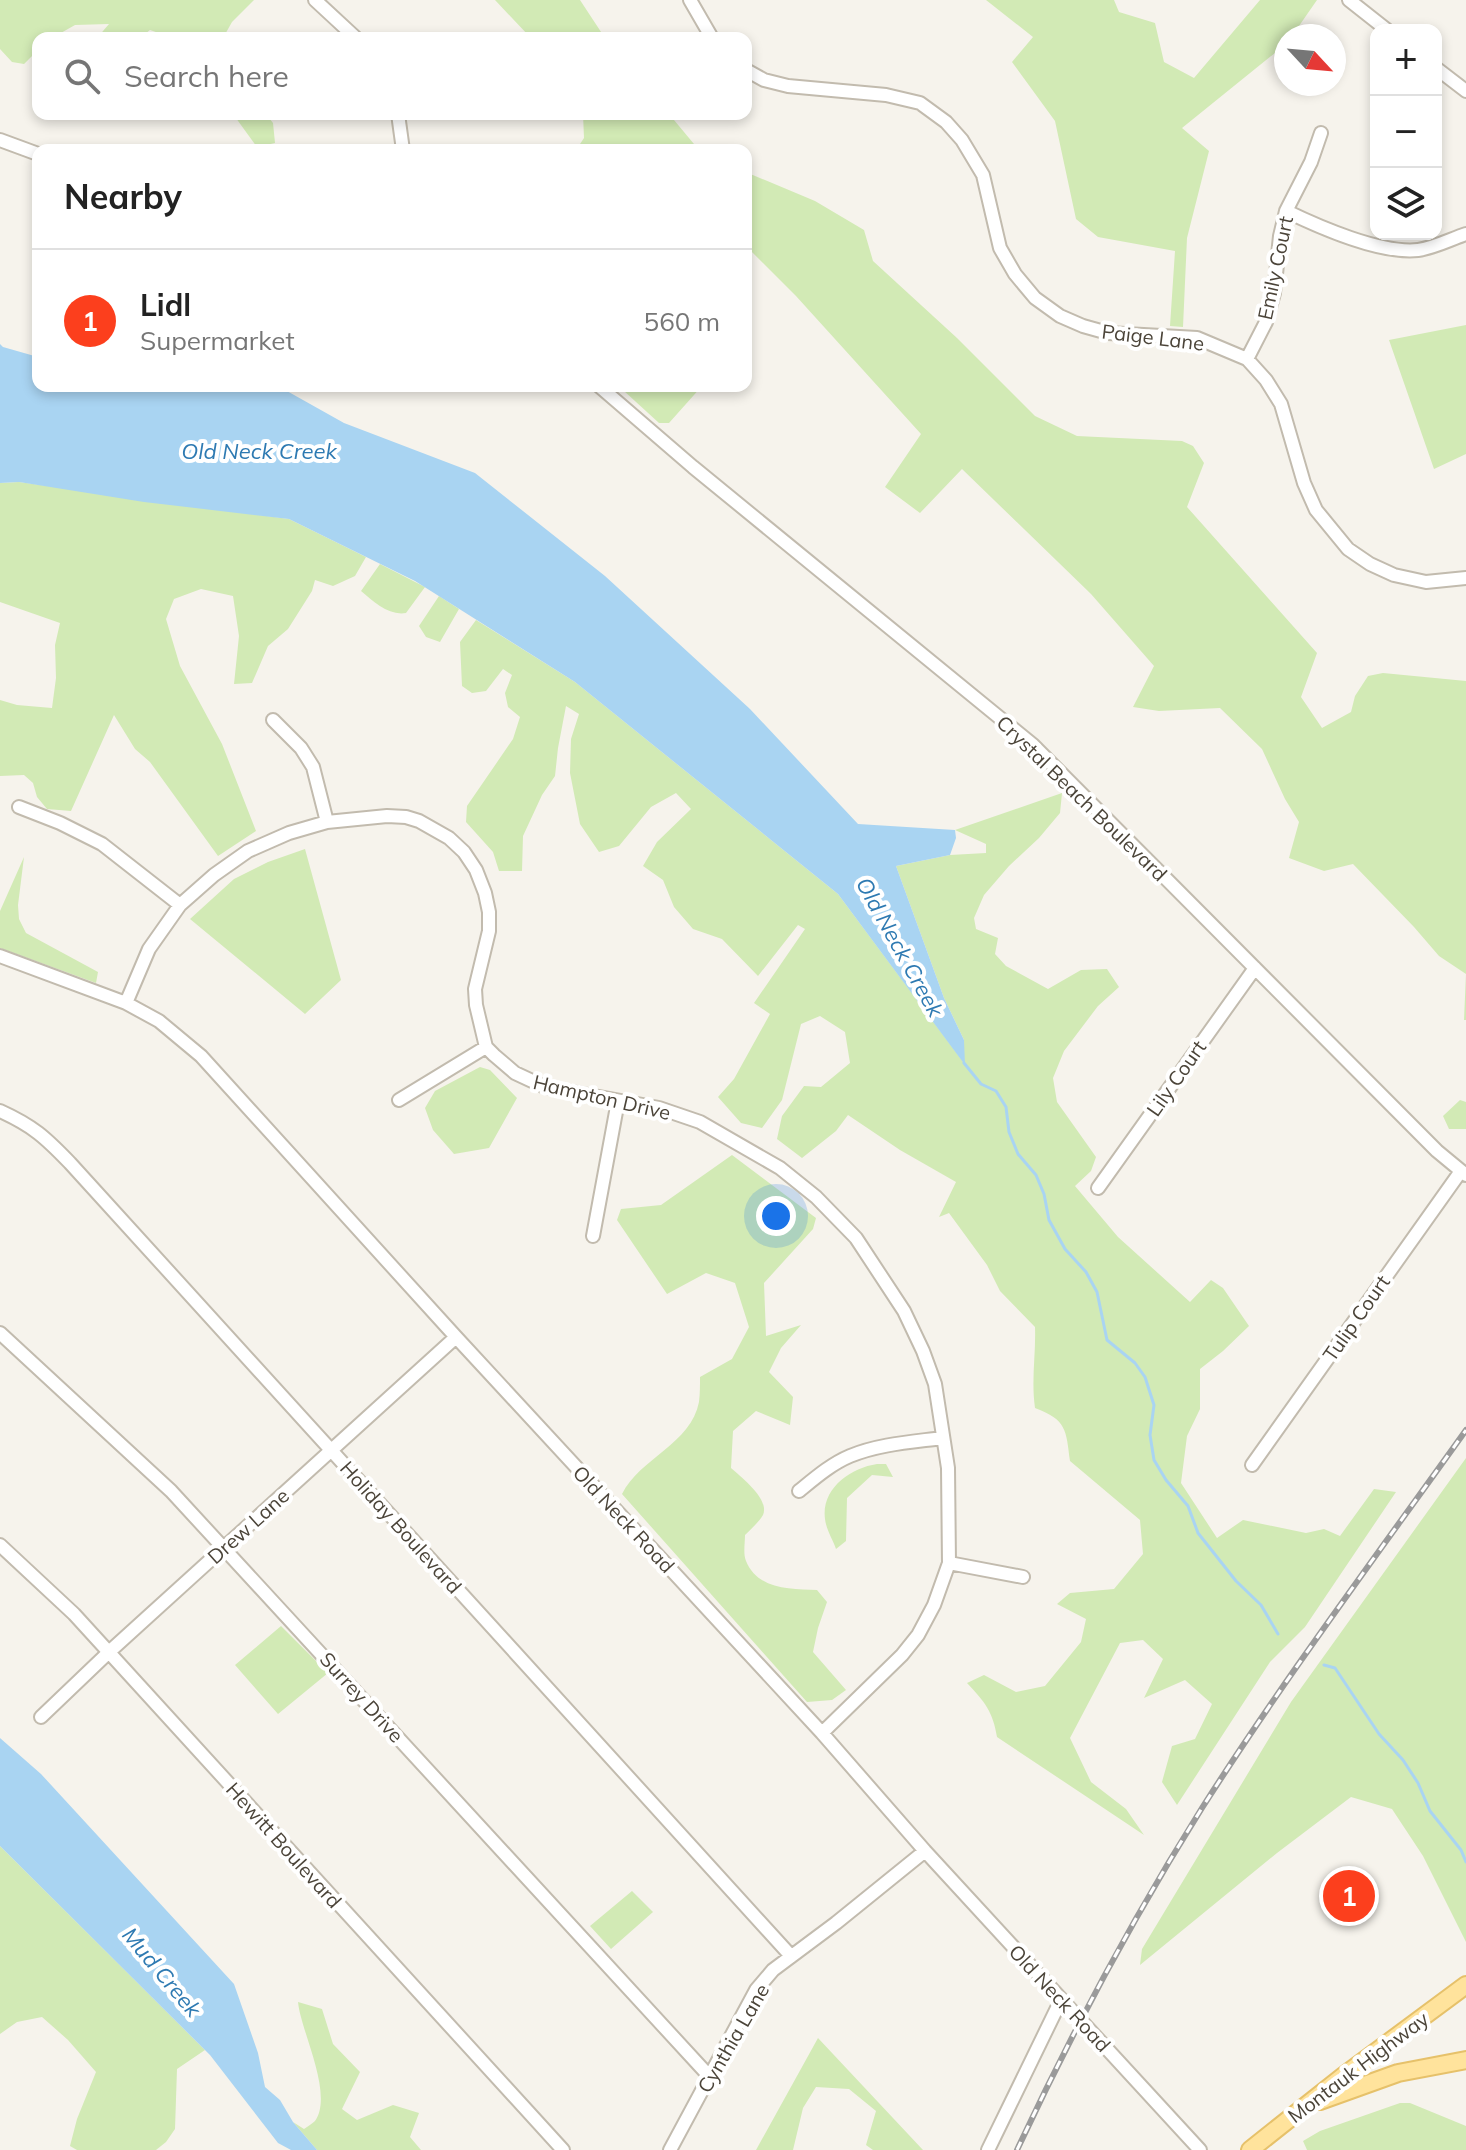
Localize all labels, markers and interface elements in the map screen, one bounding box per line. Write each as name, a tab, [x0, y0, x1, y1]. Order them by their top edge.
north arrow	[1274, 24, 1346, 96]
map controls	[1370, 24, 1442, 240]
button: +	[1370, 24, 1442, 96]
search box	[32, 32, 752, 120]
icon: search	[60, 54, 104, 98]
text: Search here	[124, 57, 289, 95]
button: −	[1370, 96, 1442, 168]
button: layers	[1370, 168, 1442, 240]
text: Nearby	[64, 175, 182, 218]
street label: Emily Court	[1252, 214, 1298, 322]
text: Lidl	[140, 286, 191, 324]
text: 1	[82, 305, 98, 338]
text: 560 m	[644, 305, 720, 338]
street label: Paige Lane	[1100, 318, 1206, 356]
text: Supermarket	[140, 324, 295, 357]
water label: Old Neck Creek	[181, 437, 338, 465]
street label: Crystal Beach Boulevard	[991, 710, 1173, 886]
water label: Old Neck Creek	[850, 872, 950, 1022]
street label: Lily Court	[1141, 1035, 1211, 1121]
street label: Hampton Drive	[531, 1069, 673, 1125]
your location	[756, 1196, 796, 1236]
street label: Tulip Court	[1317, 1270, 1395, 1366]
street label: Holiday Boulevard	[335, 1456, 467, 1598]
street label: Old Neck Road	[568, 1460, 680, 1578]
street label: Drew Lane	[202, 1483, 294, 1569]
street label: Surrey Drive	[315, 1647, 409, 1747]
street label: Hewitt Boulevard	[221, 1777, 347, 1913]
pin: 1	[1323, 1866, 1375, 1926]
water label: Mud Creek	[116, 1921, 208, 2023]
street label: Old Neck Road	[1004, 1939, 1116, 2057]
street label: Cynthia Lane	[692, 1979, 774, 2097]
street label: Montauk Highway	[1283, 2006, 1434, 2128]

